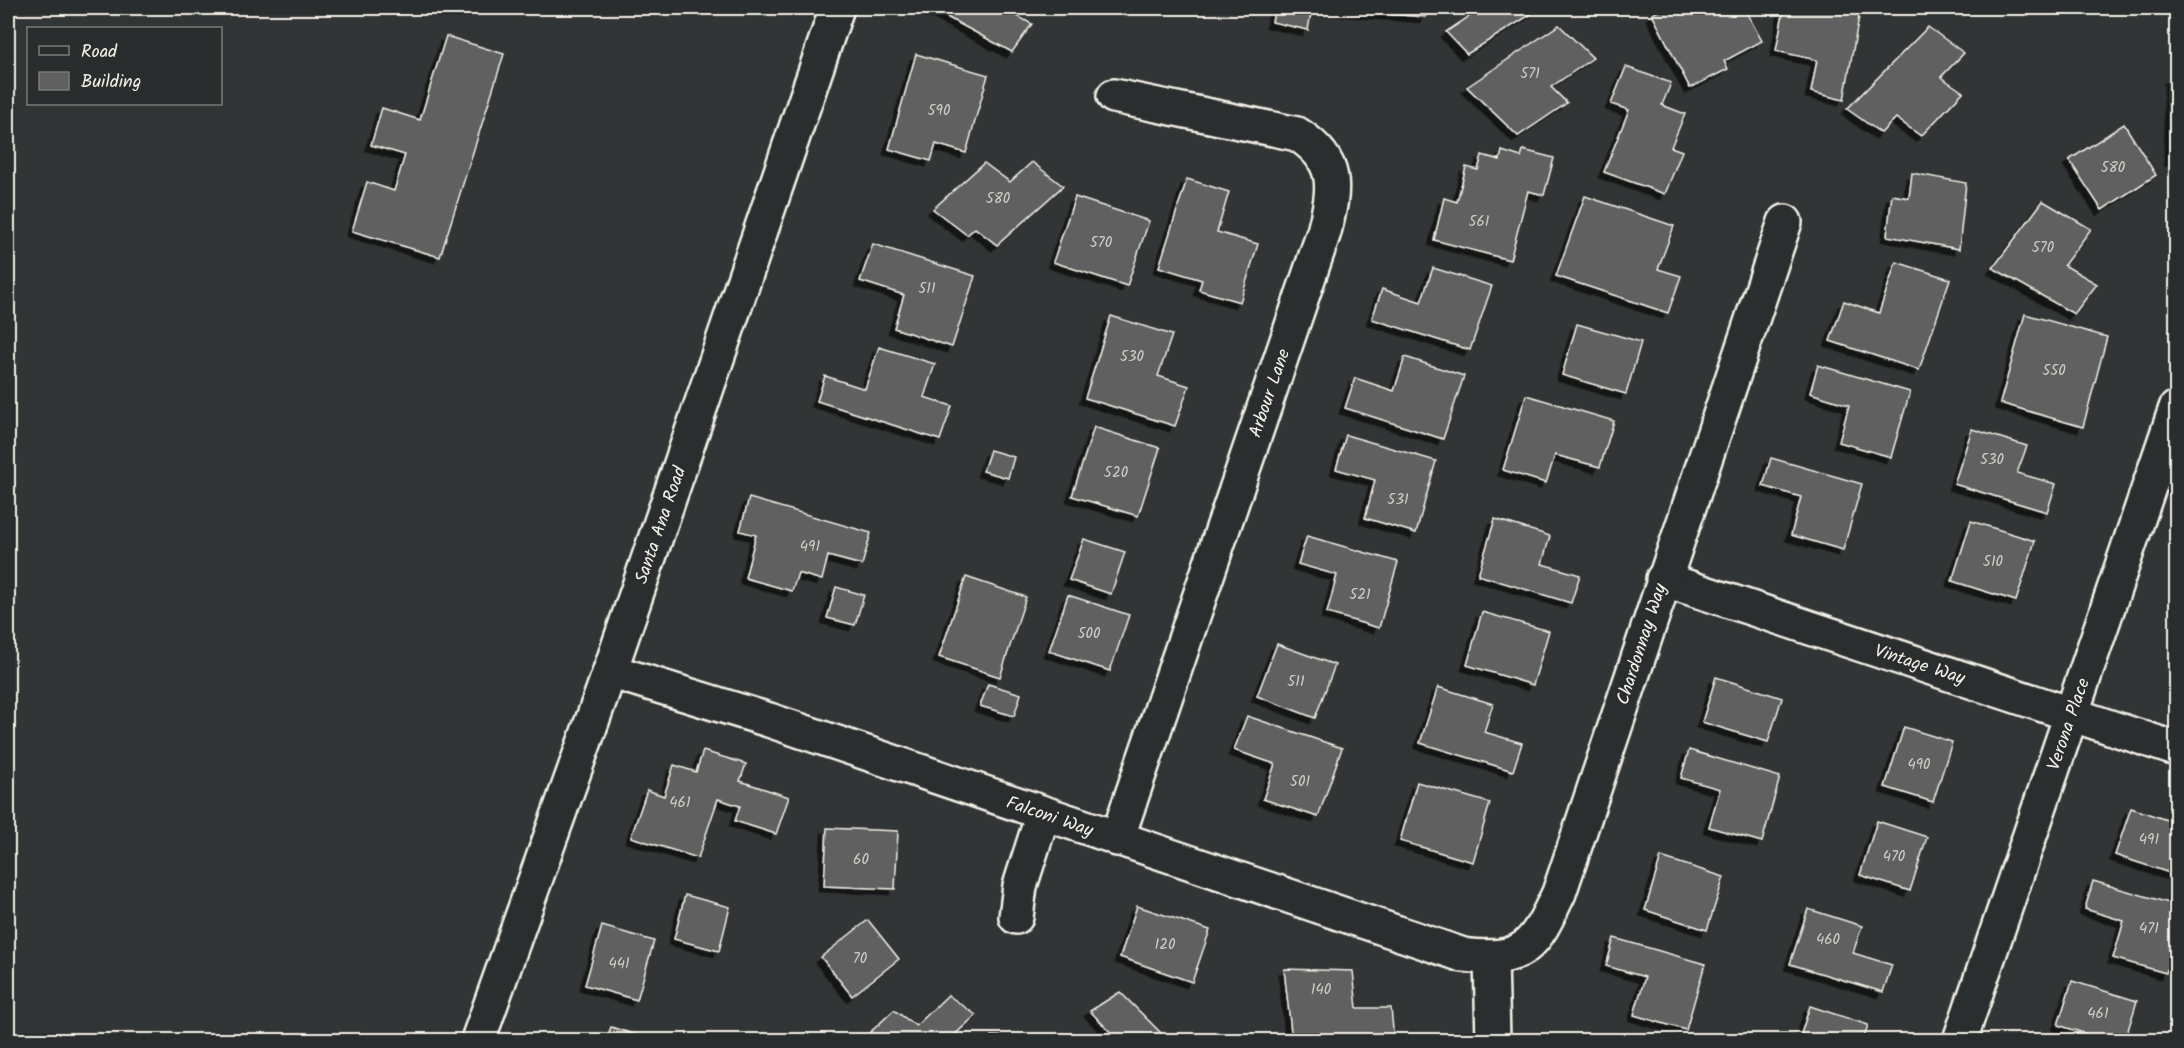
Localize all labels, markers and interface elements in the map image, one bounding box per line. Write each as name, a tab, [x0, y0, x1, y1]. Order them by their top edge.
legend	[27, 27, 222, 105]
text: Road	[81, 38, 118, 67]
house number: 571	[1520, 62, 1540, 86]
text: Building	[81, 68, 141, 97]
house number: 590	[928, 99, 951, 123]
house number: 580	[2101, 156, 2126, 180]
house number: 580	[986, 187, 1011, 211]
house number: 561	[1468, 210, 1490, 234]
house number: 570	[1090, 231, 1113, 255]
house number: 570	[2032, 236, 2055, 260]
house number: 511	[918, 277, 936, 301]
house number: 530	[1120, 345, 1145, 369]
street label: Arbour Lane	[1242, 345, 1299, 442]
house number: 550	[2042, 359, 2066, 383]
house number: 530	[1980, 448, 2005, 472]
house number: 520	[1104, 461, 1129, 485]
street label: Santa Ana Road	[628, 462, 695, 588]
house number: 531	[1387, 488, 1409, 512]
house number: 491	[800, 535, 820, 559]
house number: 510	[1983, 550, 2004, 574]
street label: Chardonnay Way	[1609, 579, 1676, 709]
house number: 521	[1349, 583, 1371, 607]
house number: 500	[1077, 622, 1101, 646]
street label: Vintage Way	[1870, 637, 1969, 694]
house number: 511	[1287, 670, 1305, 694]
street label: Verona Place	[2040, 674, 2099, 774]
house number: 490	[1907, 753, 1931, 777]
house number: 501	[1290, 770, 1310, 794]
street label: Falconi Way	[1002, 789, 1098, 846]
house number: 461	[669, 791, 691, 815]
house number: 491	[2139, 828, 2159, 852]
house number: 470	[1883, 845, 1906, 869]
house number: 60	[853, 848, 869, 872]
house number: 471	[2139, 917, 2159, 941]
house number: 460	[1816, 928, 1841, 952]
house number: 120	[1155, 933, 1176, 957]
house number: 70	[853, 947, 868, 971]
house number: 441	[608, 952, 630, 976]
house number: 140	[1311, 978, 1332, 1002]
house number: 461	[2087, 1002, 2109, 1026]

